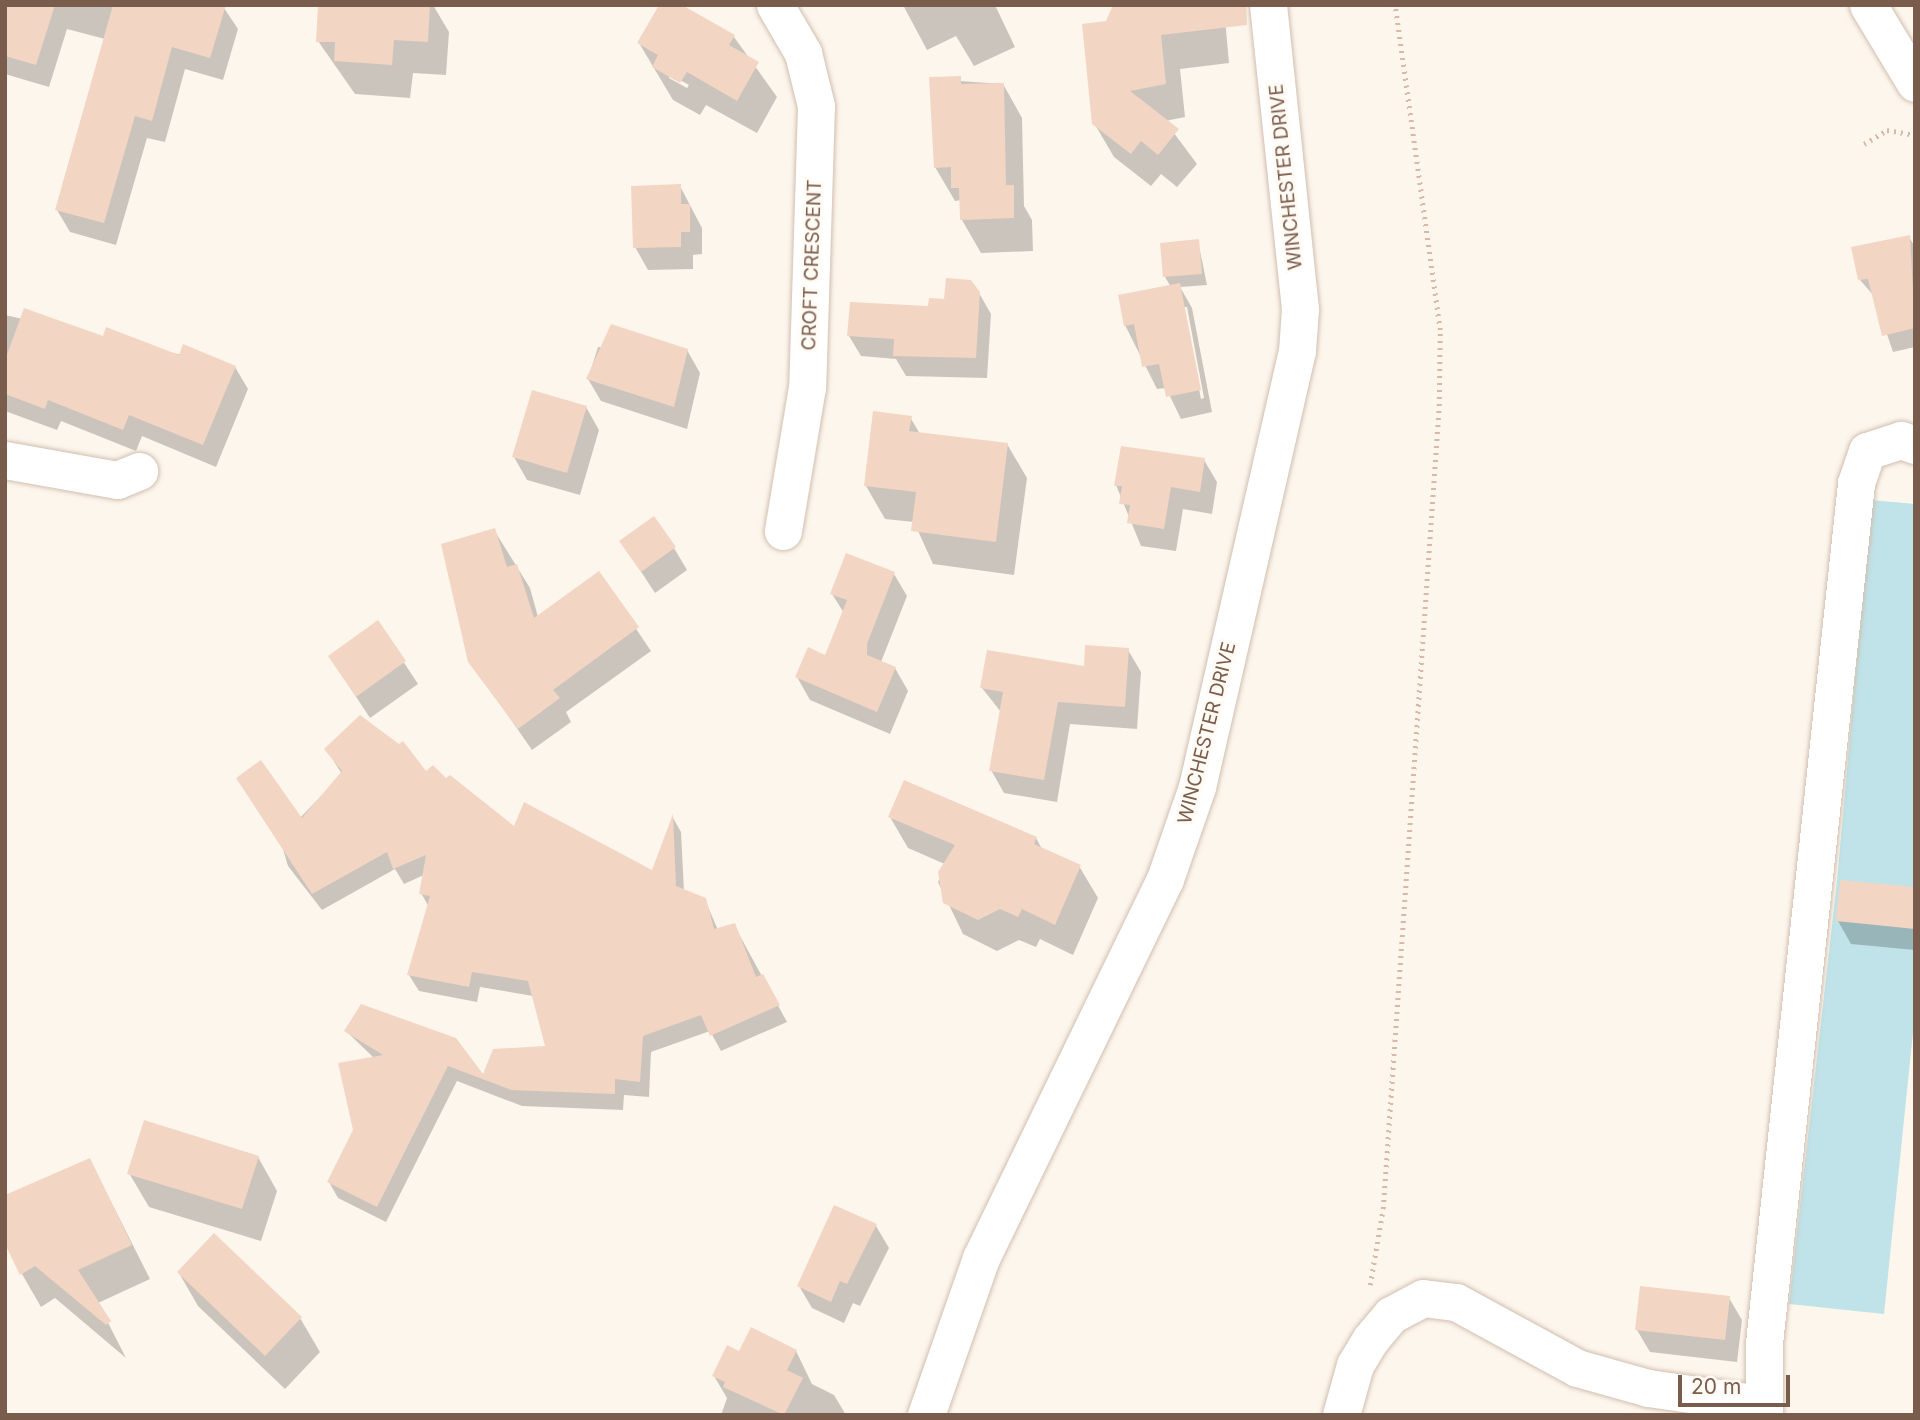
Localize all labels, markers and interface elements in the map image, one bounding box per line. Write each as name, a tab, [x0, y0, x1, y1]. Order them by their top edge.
street label: WINCHESTER DRIVE	[1265, 83, 1307, 271]
street label: CROFT CRESCENT	[798, 179, 826, 351]
street label: WINCHESTER DRIVE	[1173, 640, 1241, 826]
scale bar	[1682, 1360, 1794, 1404]
text: 20 m	[1691, 1374, 1741, 1399]

